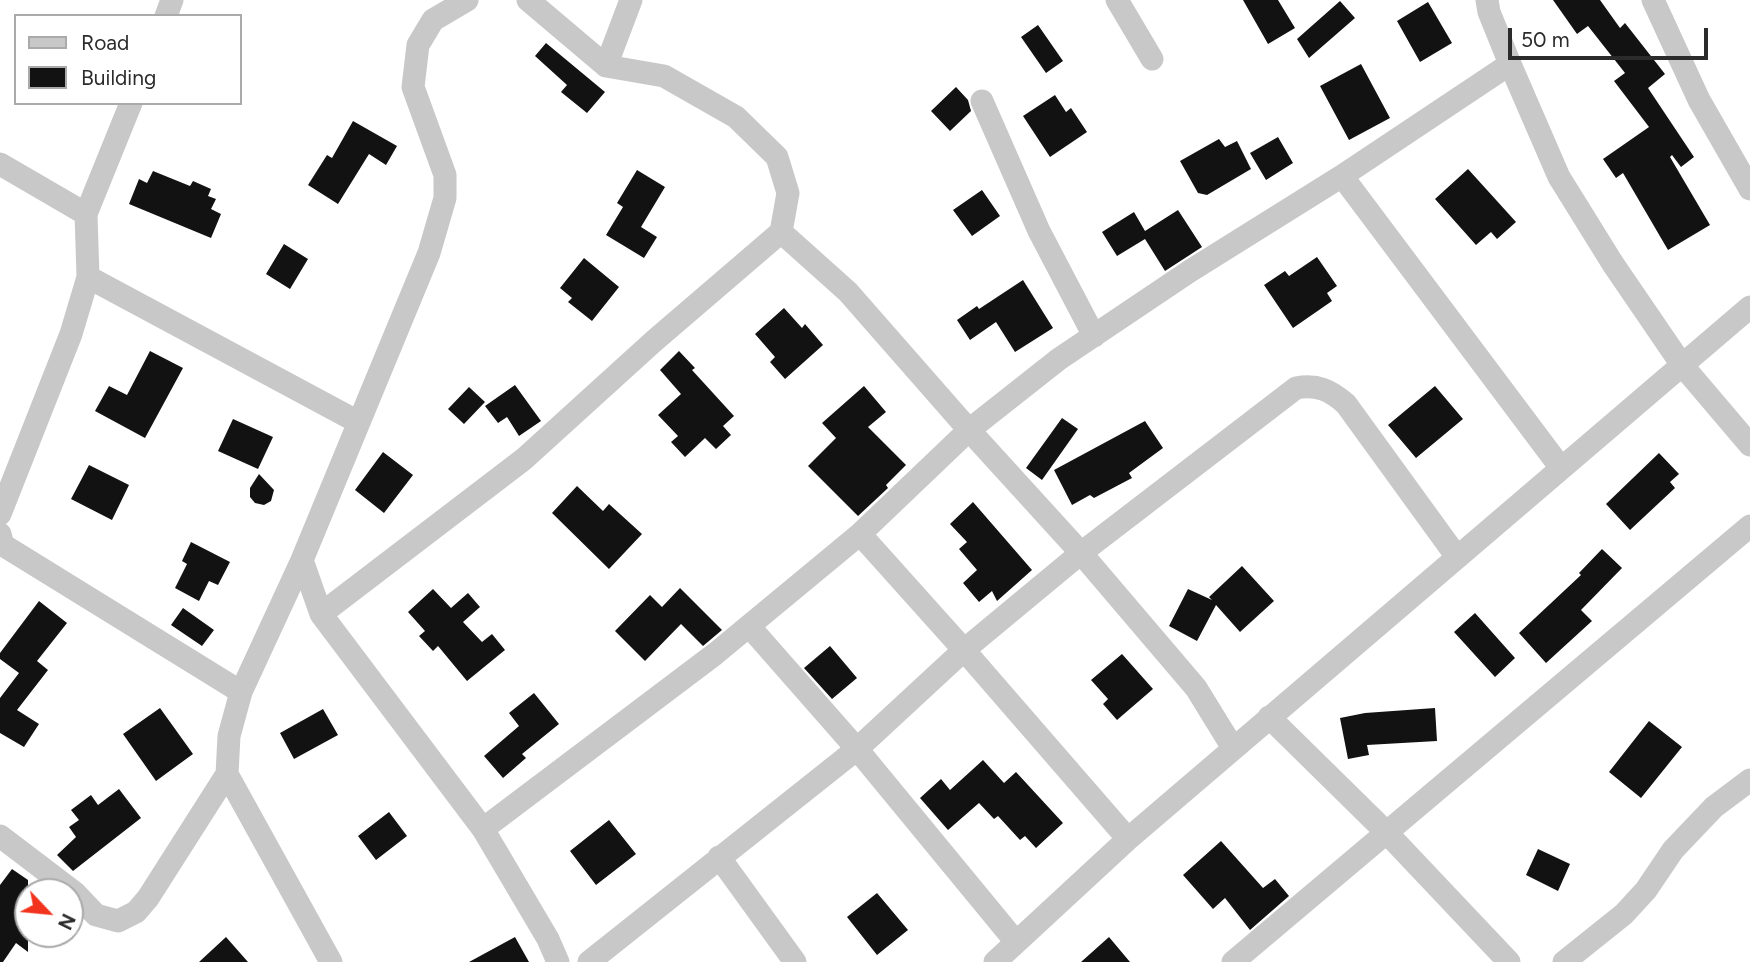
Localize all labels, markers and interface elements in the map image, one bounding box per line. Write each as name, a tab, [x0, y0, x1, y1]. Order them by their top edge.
legend	[14, 14, 242, 105]
scale bar	[1512, 14, 1712, 58]
text: 50 m	[1521, 27, 1570, 52]
text: Road	[81, 30, 129, 55]
text: Building	[81, 65, 156, 90]
north arrow	[14, 878, 84, 948]
text: N	[53, 910, 80, 933]

